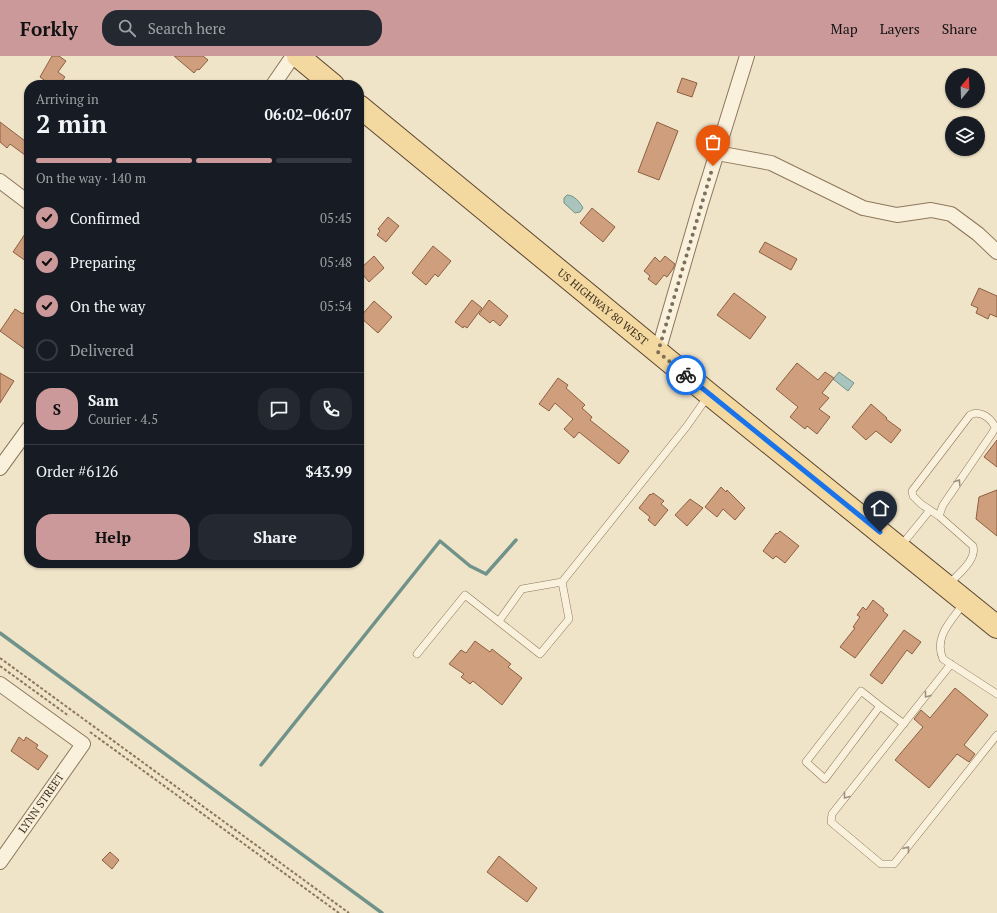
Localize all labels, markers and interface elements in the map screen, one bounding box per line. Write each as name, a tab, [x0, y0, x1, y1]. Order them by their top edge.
search box	[102, 10, 382, 46]
text: Forkly	[20, 16, 78, 41]
icon: search	[116, 17, 138, 39]
text: Search here	[148, 18, 226, 38]
text: Map	[831, 19, 858, 38]
text: Layers	[880, 19, 920, 38]
text: Share	[942, 19, 977, 38]
north arrow	[945, 68, 985, 108]
map controls	[945, 68, 985, 156]
text: Arriving in	[36, 90, 99, 108]
text: 06:02–06:07	[265, 104, 352, 124]
text: 2 min	[36, 106, 107, 140]
button: layers	[945, 116, 985, 156]
pin	[696, 125, 730, 166]
icon: bag	[702, 131, 724, 153]
text: On the way · 140 m	[36, 169, 146, 187]
icon: check	[36, 207, 58, 229]
text: Confirmed	[70, 208, 140, 228]
text: 05:45	[320, 209, 352, 227]
icon: check	[36, 251, 58, 273]
text: Preparing	[70, 252, 135, 272]
text: 05:48	[320, 253, 352, 271]
street label: US HIGHWAY 80 WEST	[555, 266, 651, 348]
icon: check	[36, 295, 58, 317]
text: On the way	[70, 296, 145, 316]
text: 05:54	[320, 297, 352, 315]
text: Delivered	[70, 340, 134, 360]
courier	[666, 355, 706, 395]
icon: bike	[675, 364, 697, 386]
button: chat	[258, 388, 300, 430]
button: phone	[310, 388, 352, 430]
text: Sam	[88, 390, 119, 410]
text: S	[53, 399, 61, 419]
text: Courier · 4.5	[88, 410, 158, 428]
text: Order #6126	[36, 461, 118, 481]
text: $43.99	[305, 461, 352, 481]
one-way arrow	[953, 480, 960, 487]
pin	[863, 491, 897, 532]
icon: home	[869, 497, 891, 519]
button: Help	[36, 514, 190, 560]
button: Share	[198, 514, 352, 560]
one-way arrow	[924, 690, 931, 697]
street label: LYNN STREET	[15, 770, 67, 836]
one-way arrow	[844, 792, 851, 799]
one-way arrow	[902, 846, 909, 853]

